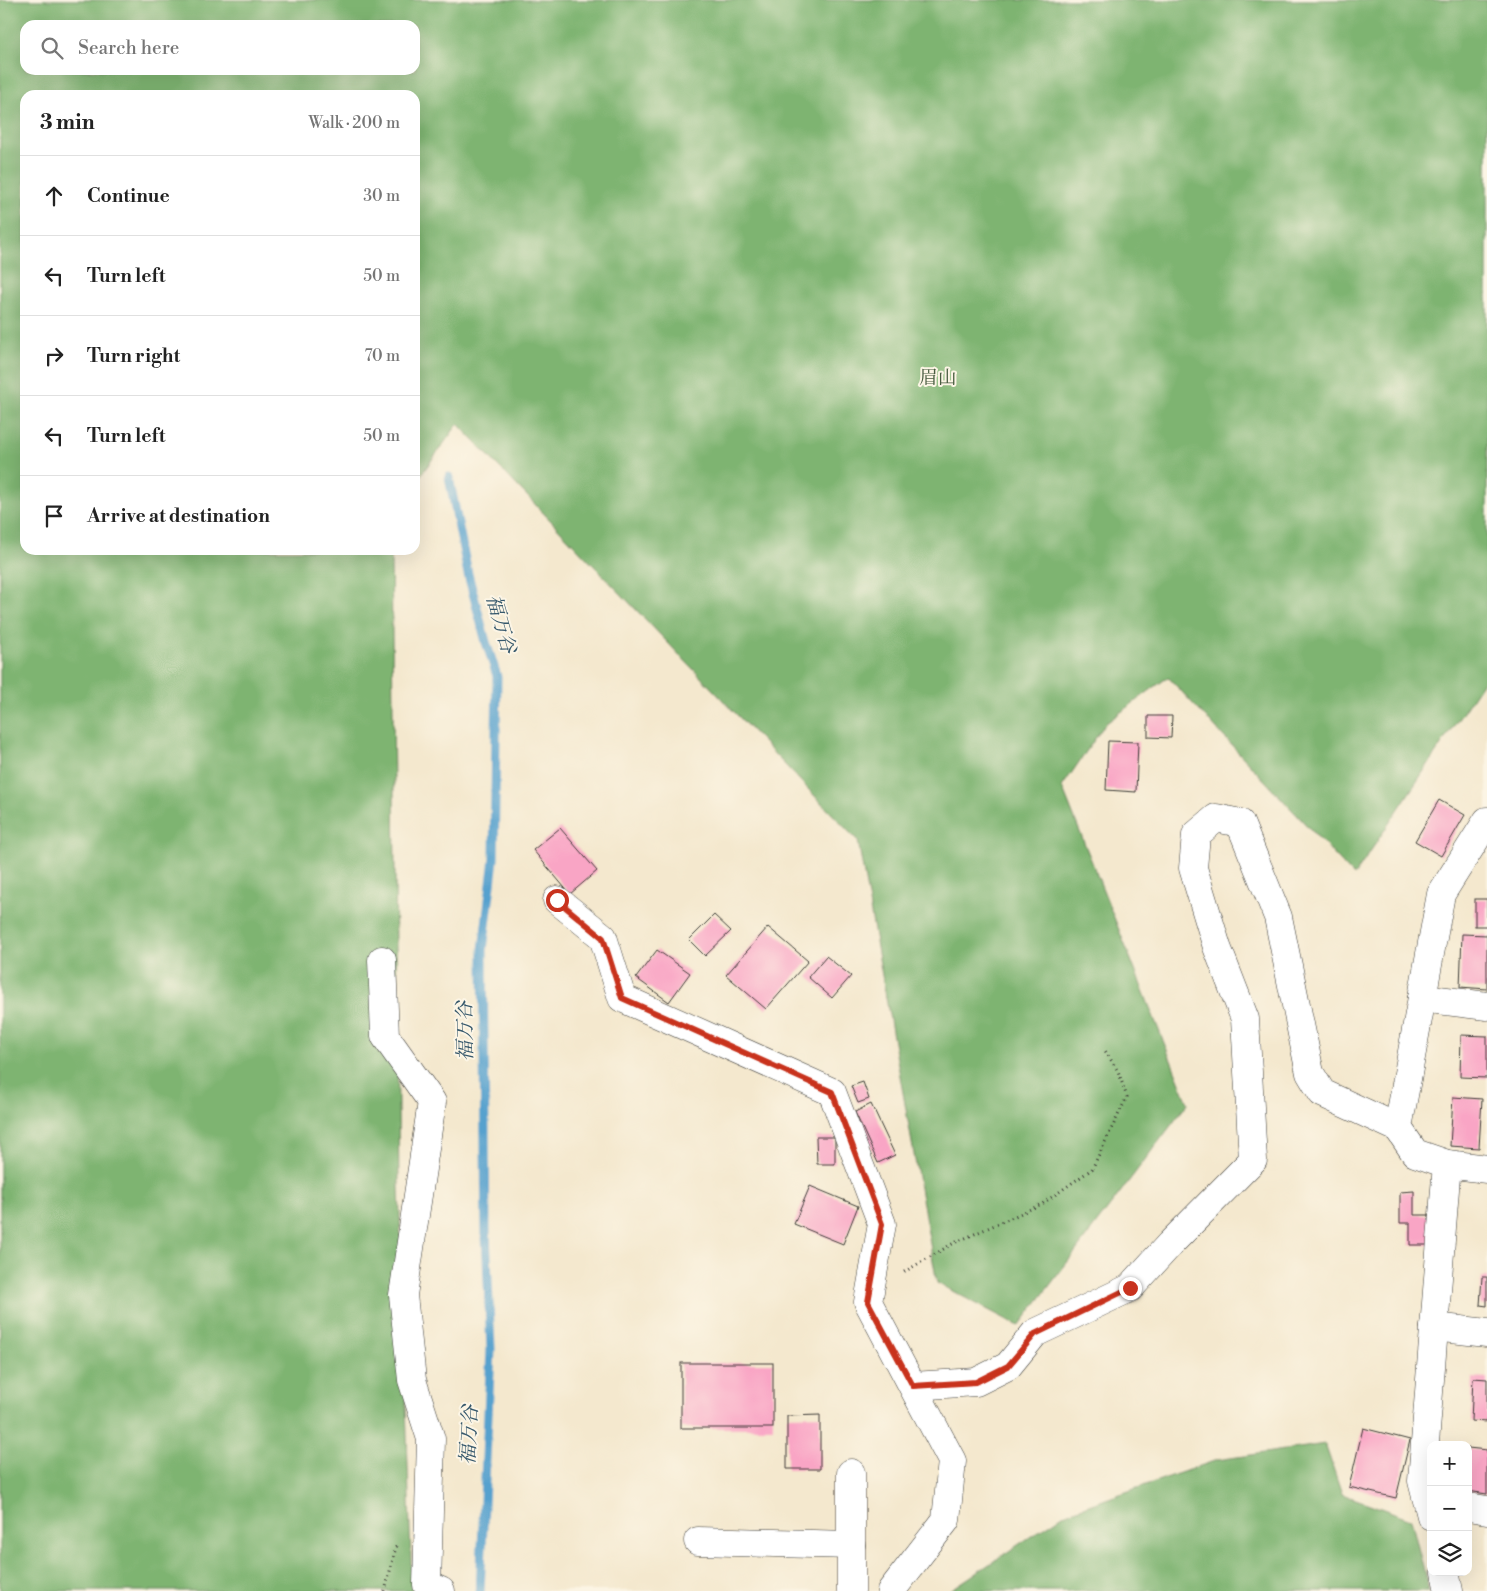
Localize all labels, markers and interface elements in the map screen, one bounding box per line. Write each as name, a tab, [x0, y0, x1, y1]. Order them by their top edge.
search box	[20, 20, 420, 75]
icon: search	[38, 34, 66, 62]
text: Search here	[78, 36, 179, 60]
text: 3 min	[40, 110, 95, 136]
text: Walk · 200 m	[308, 113, 400, 133]
icon: ahead	[40, 182, 68, 210]
text: Continue	[87, 184, 170, 208]
text: 30 m	[363, 186, 400, 206]
icon: left	[40, 262, 68, 290]
text: Turn left	[87, 264, 166, 288]
text: 50 m	[363, 266, 400, 286]
icon: right	[40, 342, 68, 370]
text: Turn right	[87, 344, 180, 368]
text: 70 m	[364, 346, 400, 366]
park label: 眉山	[919, 366, 957, 390]
icon: left	[40, 422, 68, 450]
text: Turn left	[87, 424, 166, 448]
text: 50 m	[363, 426, 400, 446]
icon: arrive	[40, 502, 68, 530]
text: Arrive at destination	[87, 504, 270, 528]
water label: 福万谷	[480, 592, 521, 657]
route start	[546, 889, 569, 912]
water label: 福万谷	[453, 1000, 479, 1061]
route end	[1119, 1277, 1142, 1300]
water label: 福万谷	[456, 1403, 484, 1466]
map controls	[1427, 1441, 1472, 1576]
button: +	[1427, 1441, 1472, 1486]
button: −	[1427, 1486, 1472, 1531]
button: layers	[1427, 1531, 1472, 1576]

